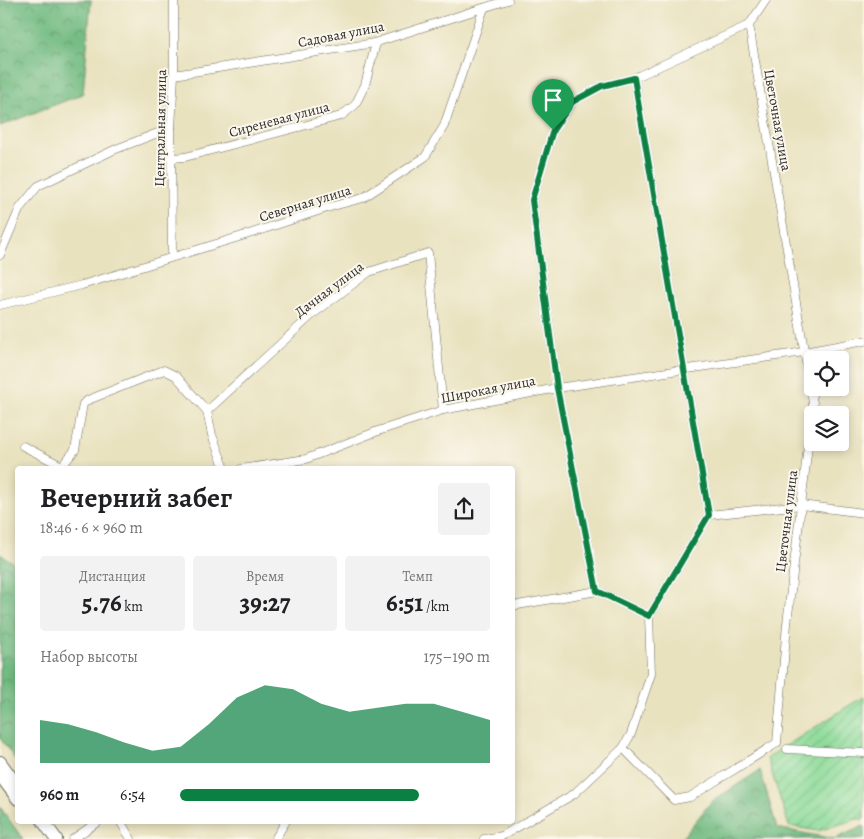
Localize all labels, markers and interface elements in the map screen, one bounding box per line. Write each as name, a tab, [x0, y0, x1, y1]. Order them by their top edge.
street label: Садовая улица	[296, 17, 386, 52]
street label: Цветочная улица	[759, 68, 796, 173]
street label: Центральная улица	[150, 69, 171, 187]
pin	[532, 79, 574, 130]
icon: arrive	[539, 86, 567, 114]
street label: Сиреневая улица	[227, 97, 332, 142]
street label: Северная улица	[257, 180, 354, 226]
street label: Дачная улица	[291, 257, 368, 322]
map controls	[804, 351, 849, 451]
button: locate	[804, 351, 849, 396]
street label: Широкая улица	[439, 371, 538, 408]
button: layers	[804, 406, 849, 451]
street label: Цветочная улица	[771, 468, 802, 573]
text: Вечерний забег	[40, 479, 232, 517]
button: share	[438, 483, 490, 535]
text: 18:46 · 6 × 960 m	[40, 517, 143, 539]
text: Дистанция	[79, 567, 146, 586]
text: Время	[246, 567, 284, 586]
text: Темп	[402, 567, 433, 586]
text: 5.76	[82, 586, 122, 620]
text: 39:27	[239, 586, 291, 620]
text: 6:51	[386, 586, 423, 620]
text: km	[122, 597, 143, 616]
text: /km	[423, 597, 449, 616]
text: Набор высоты	[40, 646, 138, 668]
text: 175–190 m	[423, 646, 490, 668]
text: 960 m	[40, 784, 79, 806]
text: 6:54	[120, 784, 145, 806]

